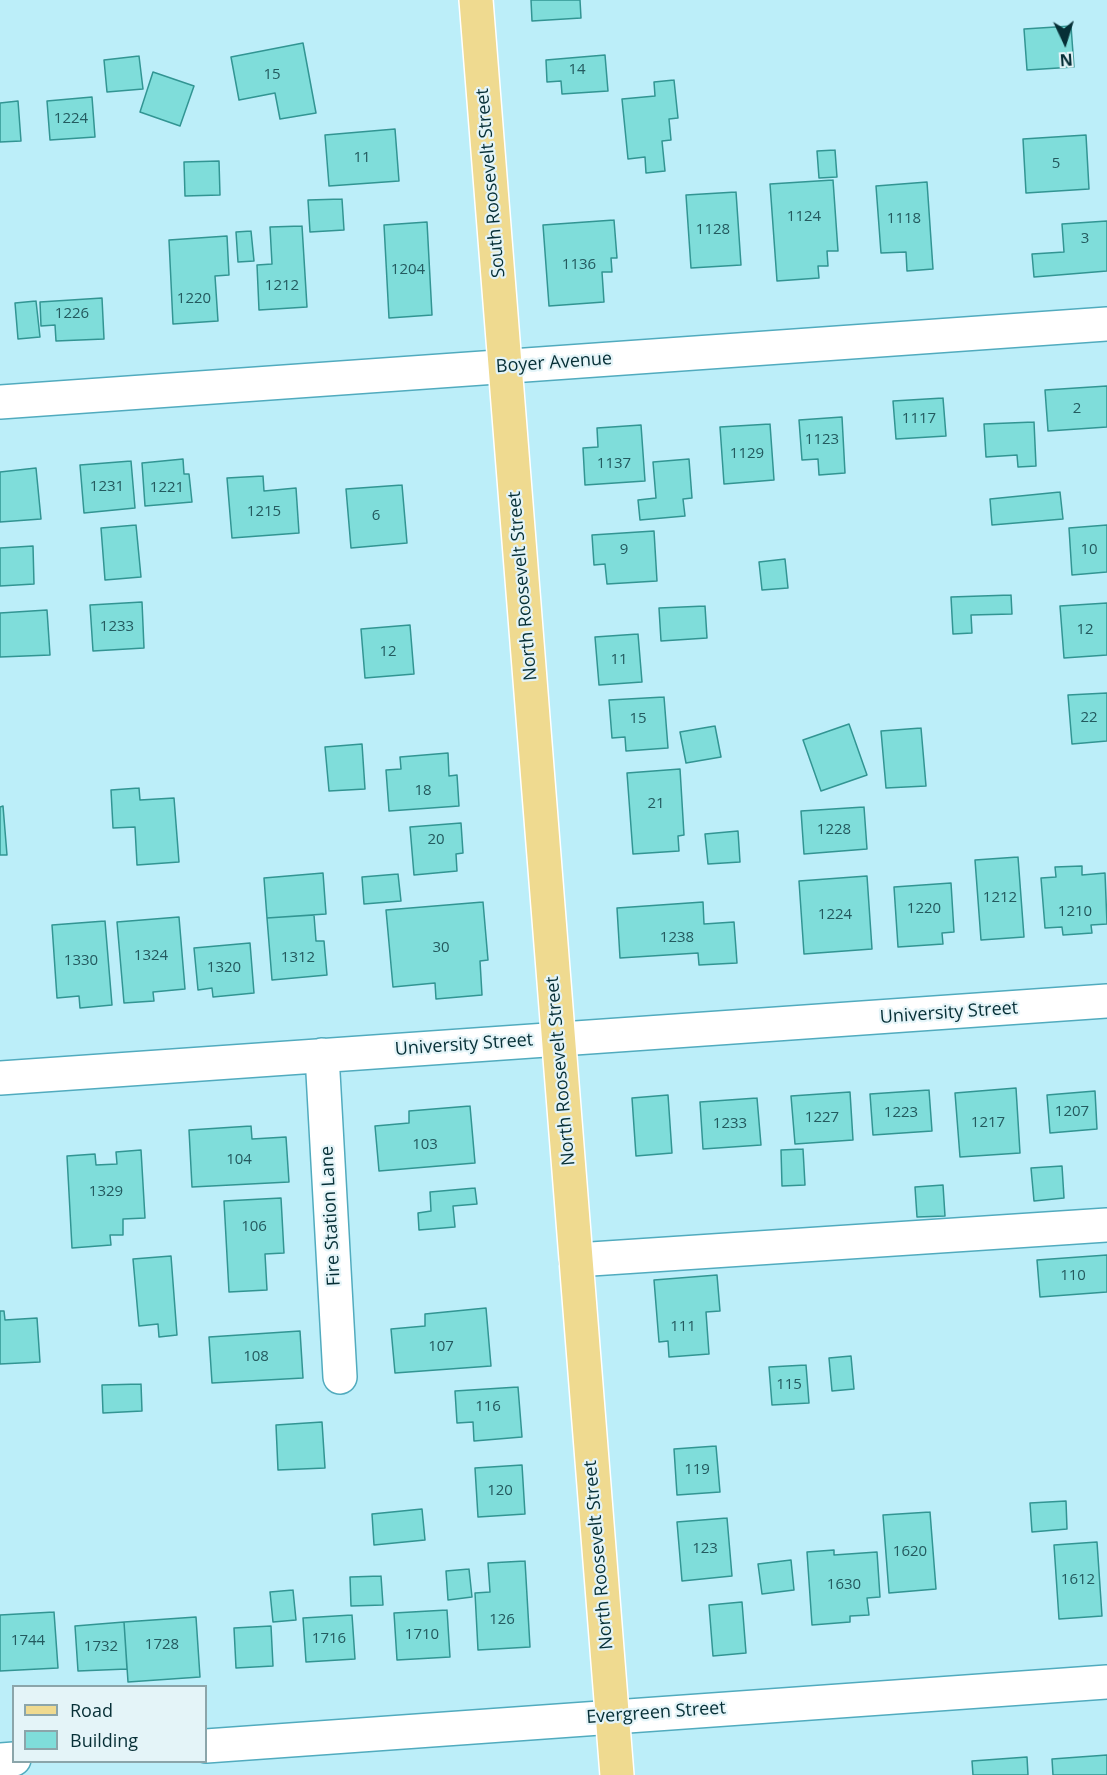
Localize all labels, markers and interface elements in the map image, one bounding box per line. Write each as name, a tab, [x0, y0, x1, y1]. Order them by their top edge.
north arrow	[1035, 12, 1095, 72]
text: N	[1059, 49, 1074, 71]
house number: 14	[568, 61, 586, 79]
house number: 15	[263, 66, 281, 84]
street label: South Roosevelt Street	[472, 87, 510, 279]
house number: 1224	[54, 110, 88, 128]
house number: 11	[353, 149, 371, 167]
house number: 5	[1052, 155, 1060, 173]
house number: 1124	[787, 208, 821, 226]
house number: 1118	[887, 210, 921, 228]
house number: 1128	[696, 221, 730, 239]
house number: 3	[1081, 230, 1089, 248]
house number: 1136	[562, 256, 596, 274]
house number: 1204	[391, 261, 425, 279]
house number: 1212	[265, 277, 299, 295]
house number: 1220	[177, 290, 211, 308]
house number: 1226	[55, 305, 89, 323]
street label: Boyer Avenue	[495, 348, 613, 378]
house number: 2	[1073, 400, 1081, 418]
house number: 1117	[902, 410, 936, 428]
house number: 1123	[805, 431, 839, 449]
house number: 1129	[730, 445, 764, 463]
house number: 1137	[597, 455, 631, 473]
house number: 1231	[90, 478, 124, 496]
house number: 1221	[150, 479, 184, 497]
street label: North Roosevelt Street	[504, 490, 542, 682]
house number: 1215	[247, 503, 281, 521]
house number: 6	[372, 507, 380, 525]
house number: 9	[620, 541, 628, 559]
house number: 10	[1080, 541, 1098, 559]
house number: 1233	[100, 618, 134, 636]
house number: 12	[1076, 621, 1094, 639]
house number: 12	[379, 643, 397, 661]
house number: 11	[610, 651, 628, 669]
house number: 22	[1080, 709, 1098, 727]
house number: 15	[629, 710, 647, 728]
house number: 18	[414, 782, 432, 800]
house number: 21	[647, 795, 665, 813]
house number: 1228	[817, 821, 851, 839]
house number: 20	[427, 831, 445, 849]
house number: 1212	[983, 889, 1017, 907]
house number: 1220	[907, 900, 941, 918]
house number: 1210	[1058, 903, 1092, 921]
house number: 1224	[818, 906, 852, 924]
house number: 1238	[660, 929, 694, 947]
house number: 30	[432, 939, 450, 957]
house number: 1324	[134, 947, 168, 965]
house number: 1312	[281, 949, 315, 967]
house number: 1330	[64, 952, 98, 970]
house number: 1320	[207, 959, 241, 977]
street label: North Roosevelt Street	[542, 975, 580, 1167]
street label: University Street	[879, 997, 1019, 1029]
street label: University Street	[394, 1029, 534, 1061]
house number: 1207	[1055, 1103, 1089, 1121]
house number: 1223	[884, 1104, 918, 1122]
house number: 1227	[805, 1109, 839, 1127]
house number: 1217	[971, 1114, 1005, 1132]
house number: 1233	[713, 1115, 747, 1133]
house number: 103	[412, 1136, 438, 1154]
street label: Fire Station Lane	[317, 1145, 345, 1287]
house number: 104	[226, 1151, 252, 1169]
house number: 1329	[89, 1183, 123, 1201]
house number: 106	[241, 1218, 267, 1236]
house number: 110	[1060, 1267, 1086, 1285]
house number: 111	[670, 1318, 696, 1336]
house number: 107	[428, 1338, 454, 1356]
house number: 108	[243, 1348, 269, 1366]
house number: 115	[776, 1376, 802, 1394]
house number: 116	[475, 1398, 501, 1416]
street label: North Roosevelt Street	[580, 1459, 618, 1651]
house number: 119	[684, 1461, 710, 1479]
house number: 120	[487, 1482, 513, 1500]
house number: 123	[692, 1540, 718, 1558]
house number: 1620	[893, 1543, 927, 1561]
house number: 1612	[1061, 1571, 1095, 1589]
house number: 1630	[827, 1576, 861, 1594]
house number: 126	[489, 1611, 515, 1629]
house number: 1710	[405, 1626, 439, 1644]
house number: 1716	[312, 1630, 346, 1648]
house number: 1744	[11, 1632, 45, 1650]
house number: 1728	[145, 1636, 179, 1654]
house number: 1732	[84, 1638, 118, 1656]
legend	[12, 1685, 207, 1763]
street label: Evergreen Street	[586, 1697, 726, 1729]
text: Road	[70, 1698, 113, 1722]
text: Building	[70, 1728, 138, 1752]

